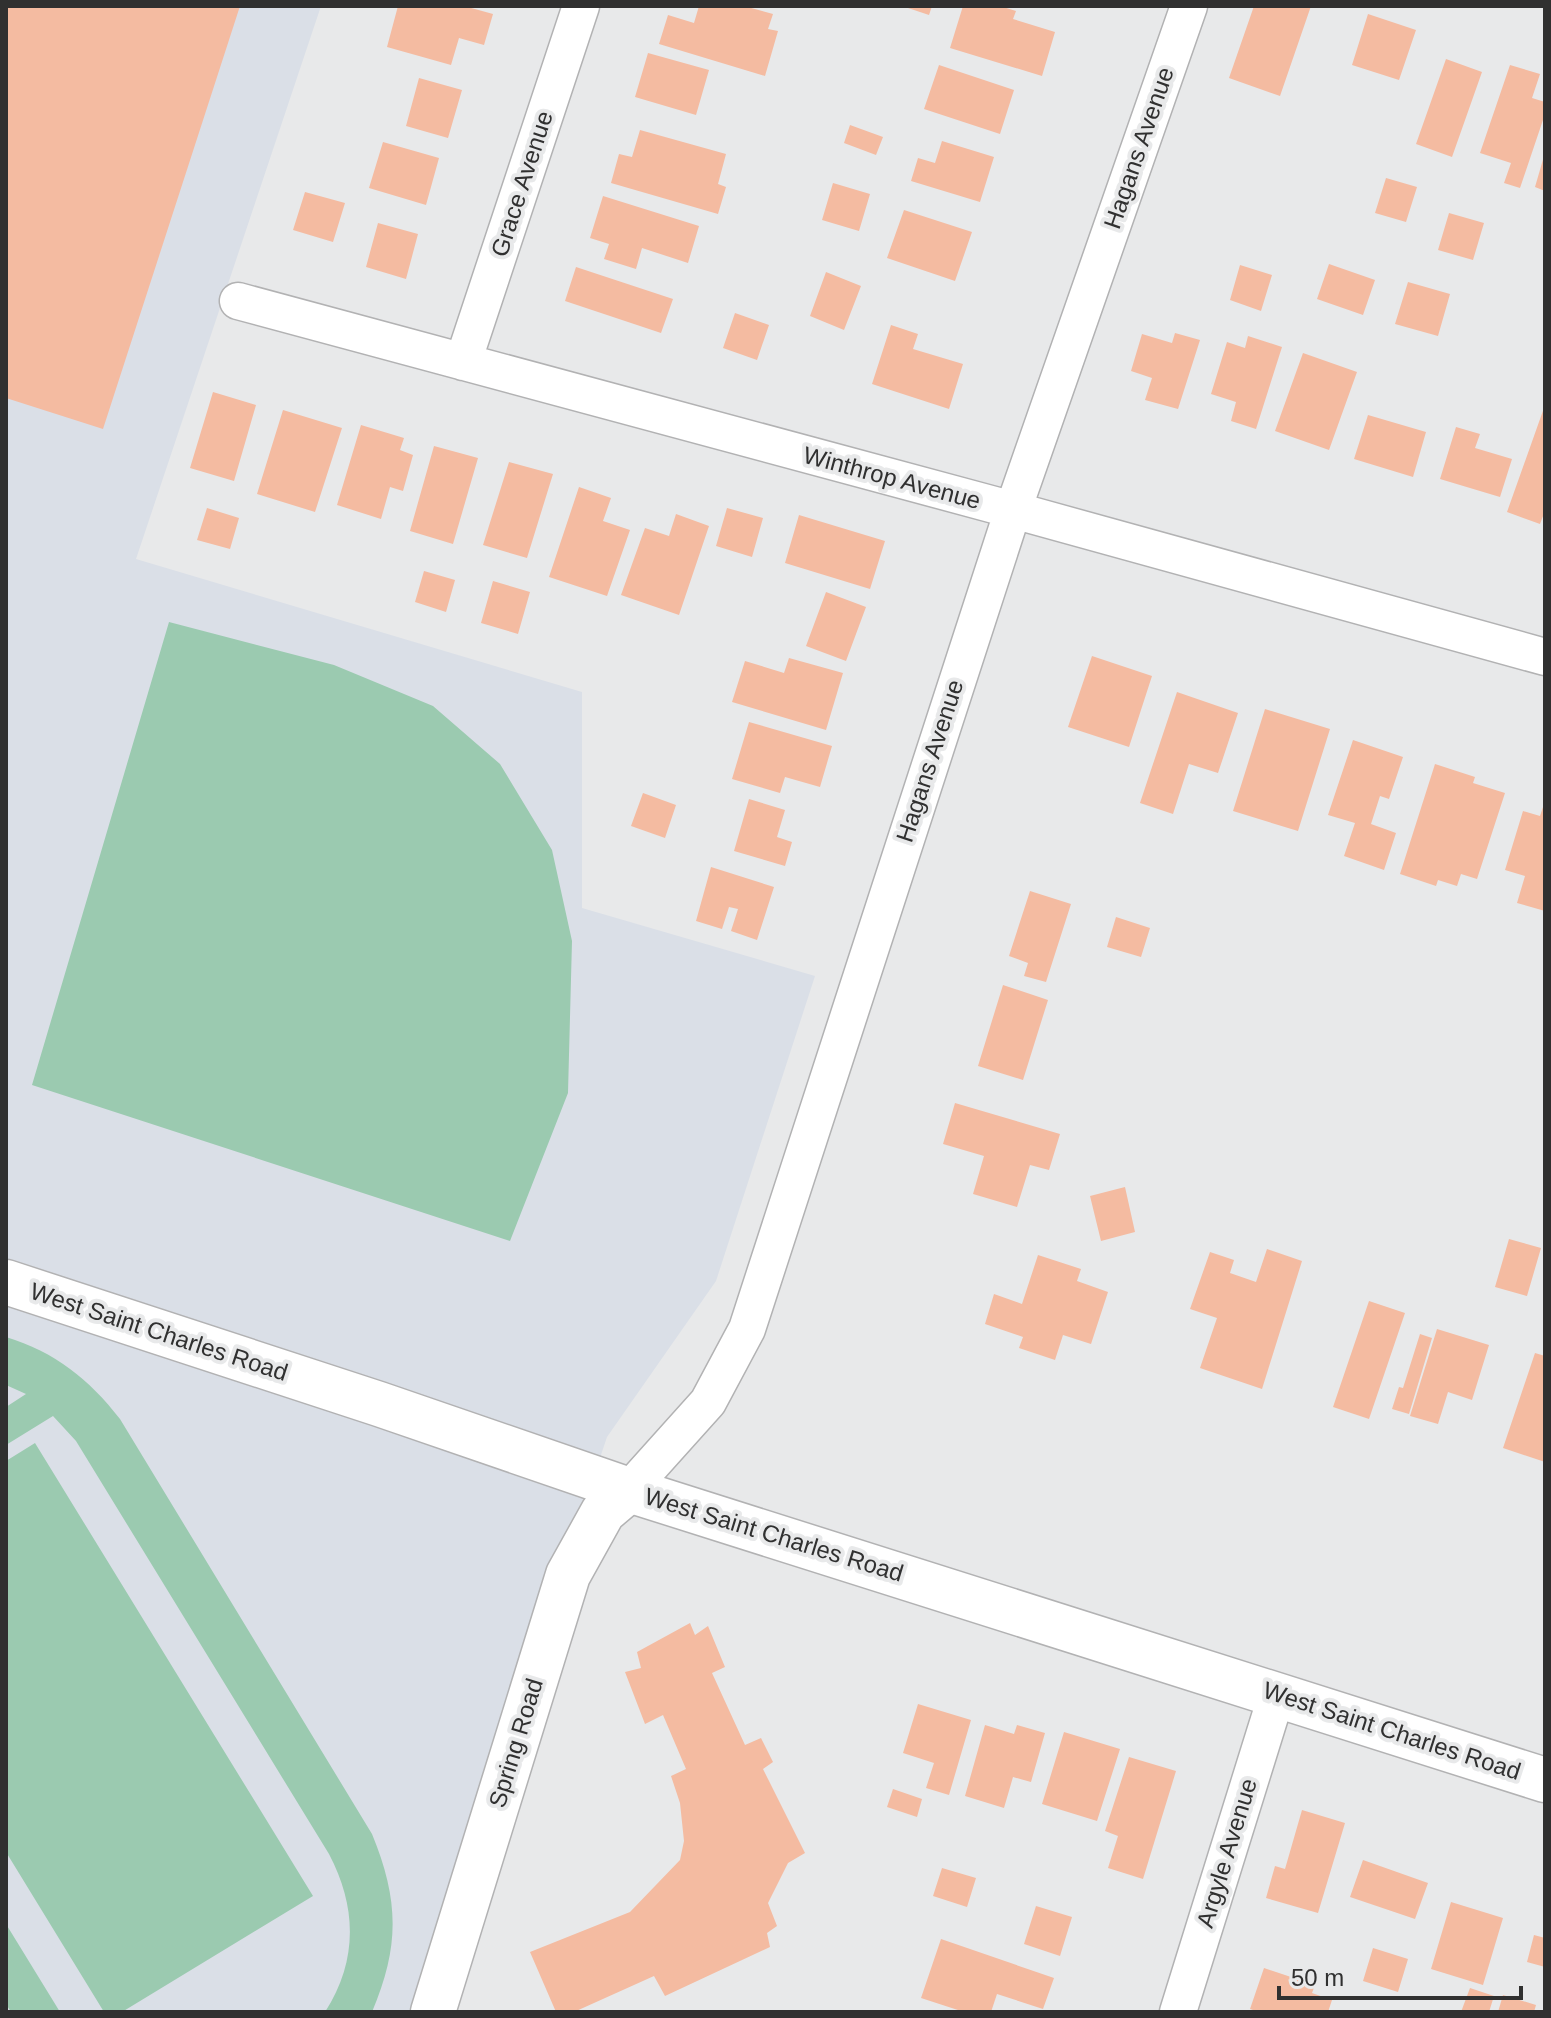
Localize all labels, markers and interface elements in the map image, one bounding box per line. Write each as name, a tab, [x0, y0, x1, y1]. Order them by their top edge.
street label: Hagans Avenue	[1098, 64, 1179, 232]
street label: Grace Avenue	[485, 108, 558, 260]
street label: Winthrop Avenue	[801, 441, 984, 514]
street label: Hagans Avenue	[891, 676, 968, 845]
street label: West Saint Charles Road	[27, 1277, 291, 1386]
street label: West Saint Charles Road	[642, 1482, 907, 1587]
street label: Spring Road	[483, 1675, 548, 1811]
street label: West Saint Charles Road	[1260, 1676, 1524, 1785]
street label: Argyle Avenue	[1191, 1775, 1262, 1931]
scale bar	[1279, 1950, 1521, 2000]
text: 50 m	[1291, 1964, 1344, 1991]

